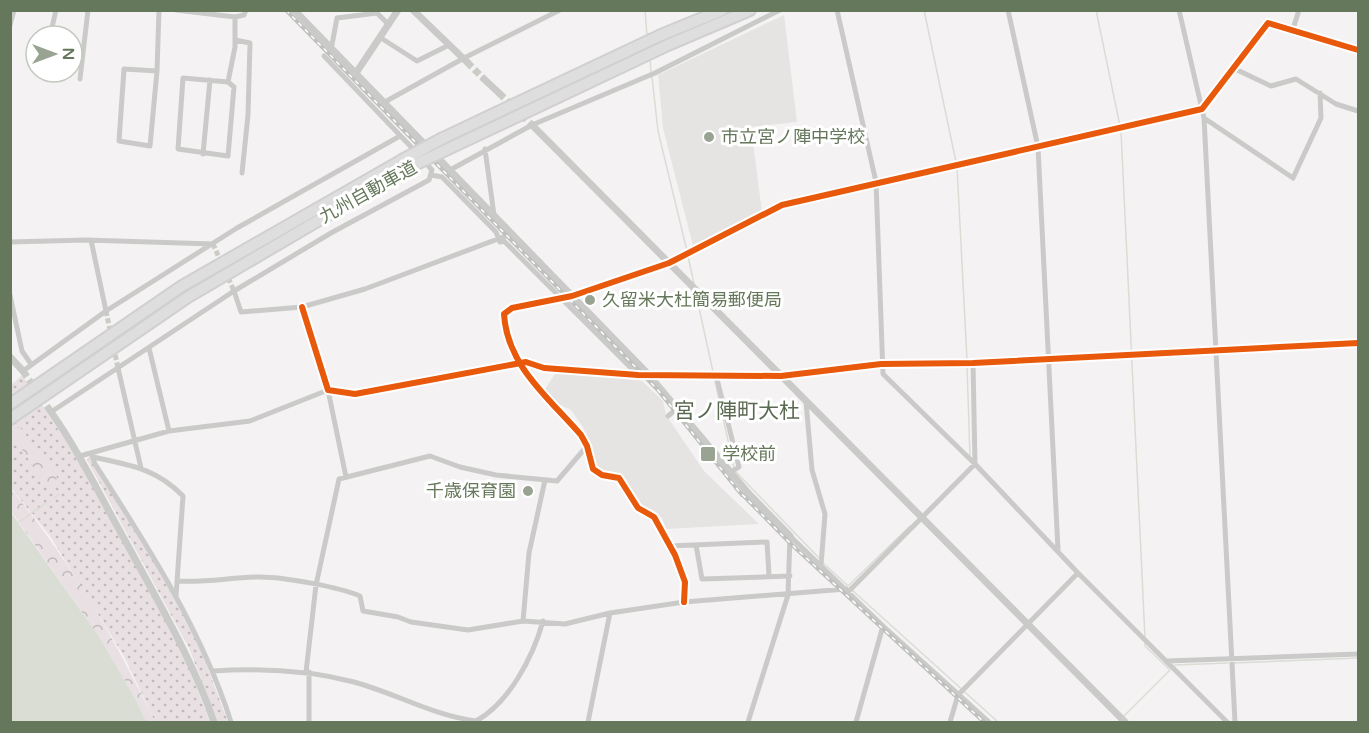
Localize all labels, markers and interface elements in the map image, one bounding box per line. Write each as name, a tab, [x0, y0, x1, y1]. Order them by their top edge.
north arrow	[24, 24, 84, 84]
text: N	[58, 48, 78, 60]
place label: 市立宮ノ陣中学校	[721, 126, 865, 148]
marker: 市立宮ノ陣中学校	[702, 130, 716, 144]
street label: 九州自動車道	[315, 156, 421, 228]
place label: 久留米大杜簡易郵便局	[602, 289, 782, 311]
marker: 久留米大杜簡易郵便局	[583, 293, 597, 307]
district label: 宮ノ陣町大杜	[674, 399, 800, 424]
place label: 学校前	[722, 443, 776, 465]
marker: 学校前	[699, 445, 717, 463]
place label: 千歳保育園	[426, 480, 516, 502]
marker: 千歳保育園	[521, 484, 535, 498]

